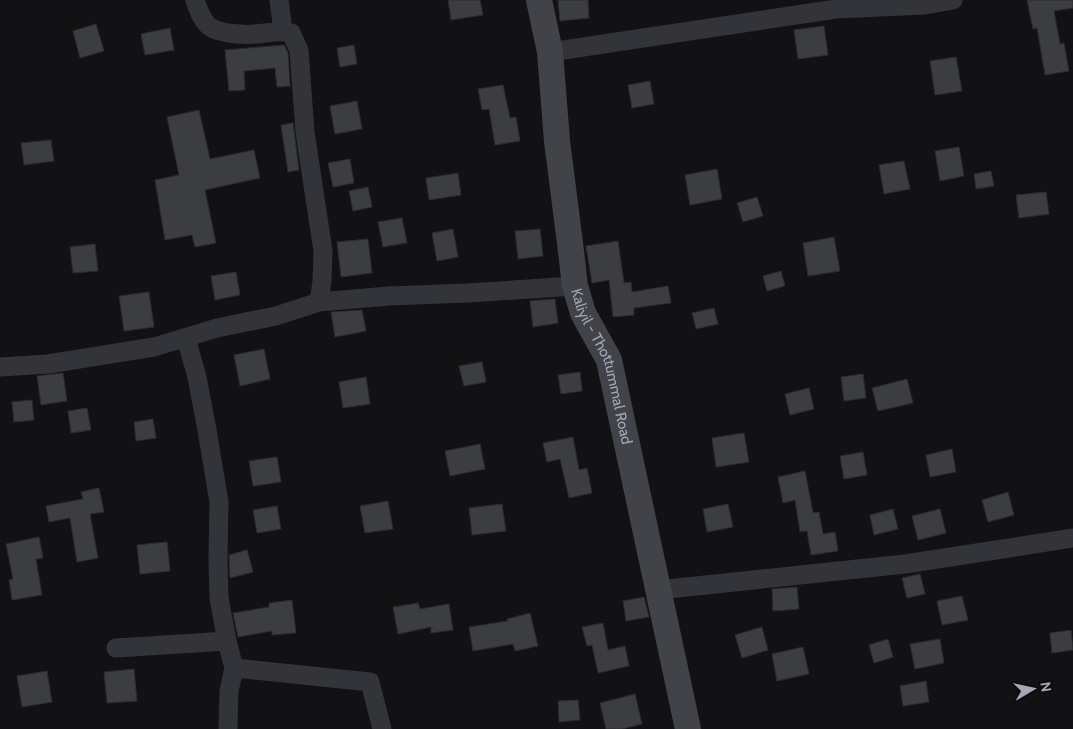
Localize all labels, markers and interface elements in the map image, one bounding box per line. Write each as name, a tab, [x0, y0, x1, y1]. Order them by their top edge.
street label: Kaliyil - Thottummal Road	[567, 286, 636, 446]
north arrow	[1008, 664, 1058, 714]
text: N	[1036, 681, 1056, 693]

